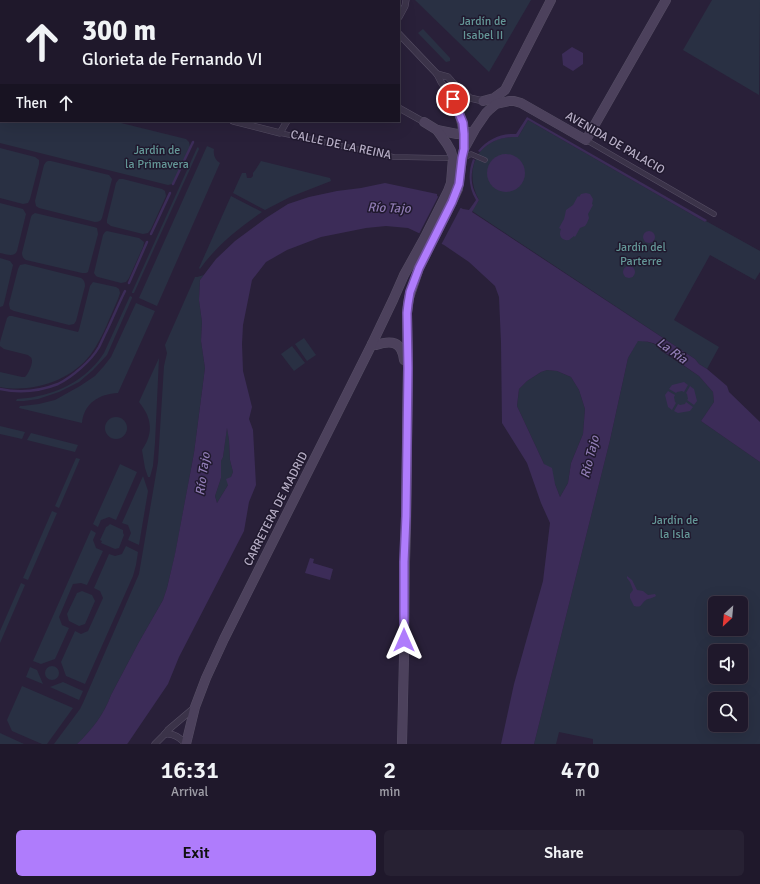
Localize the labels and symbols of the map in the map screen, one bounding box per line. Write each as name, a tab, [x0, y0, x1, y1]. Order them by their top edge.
park label: Jardín de Isabel II	[460, 14, 506, 43]
pin	[436, 82, 470, 116]
street label: AVENIDA DE PALACIO	[563, 108, 667, 178]
street label: CALLE DE LA REINA	[289, 127, 393, 163]
park label: Jardín de la Primavera	[125, 143, 189, 172]
water label: Río Tajo	[367, 199, 412, 217]
park label: Jardín del Parterre	[616, 240, 667, 269]
water label: La Ría	[654, 335, 691, 368]
water label: Río Tajo	[577, 433, 603, 480]
street label: CARRETERA DE MADRID	[241, 449, 311, 569]
water label: Río Tajo	[192, 450, 214, 497]
park label: Jardín de la Isla	[652, 513, 698, 542]
north arrow	[708, 596, 748, 636]
position arrow	[383, 619, 425, 661]

